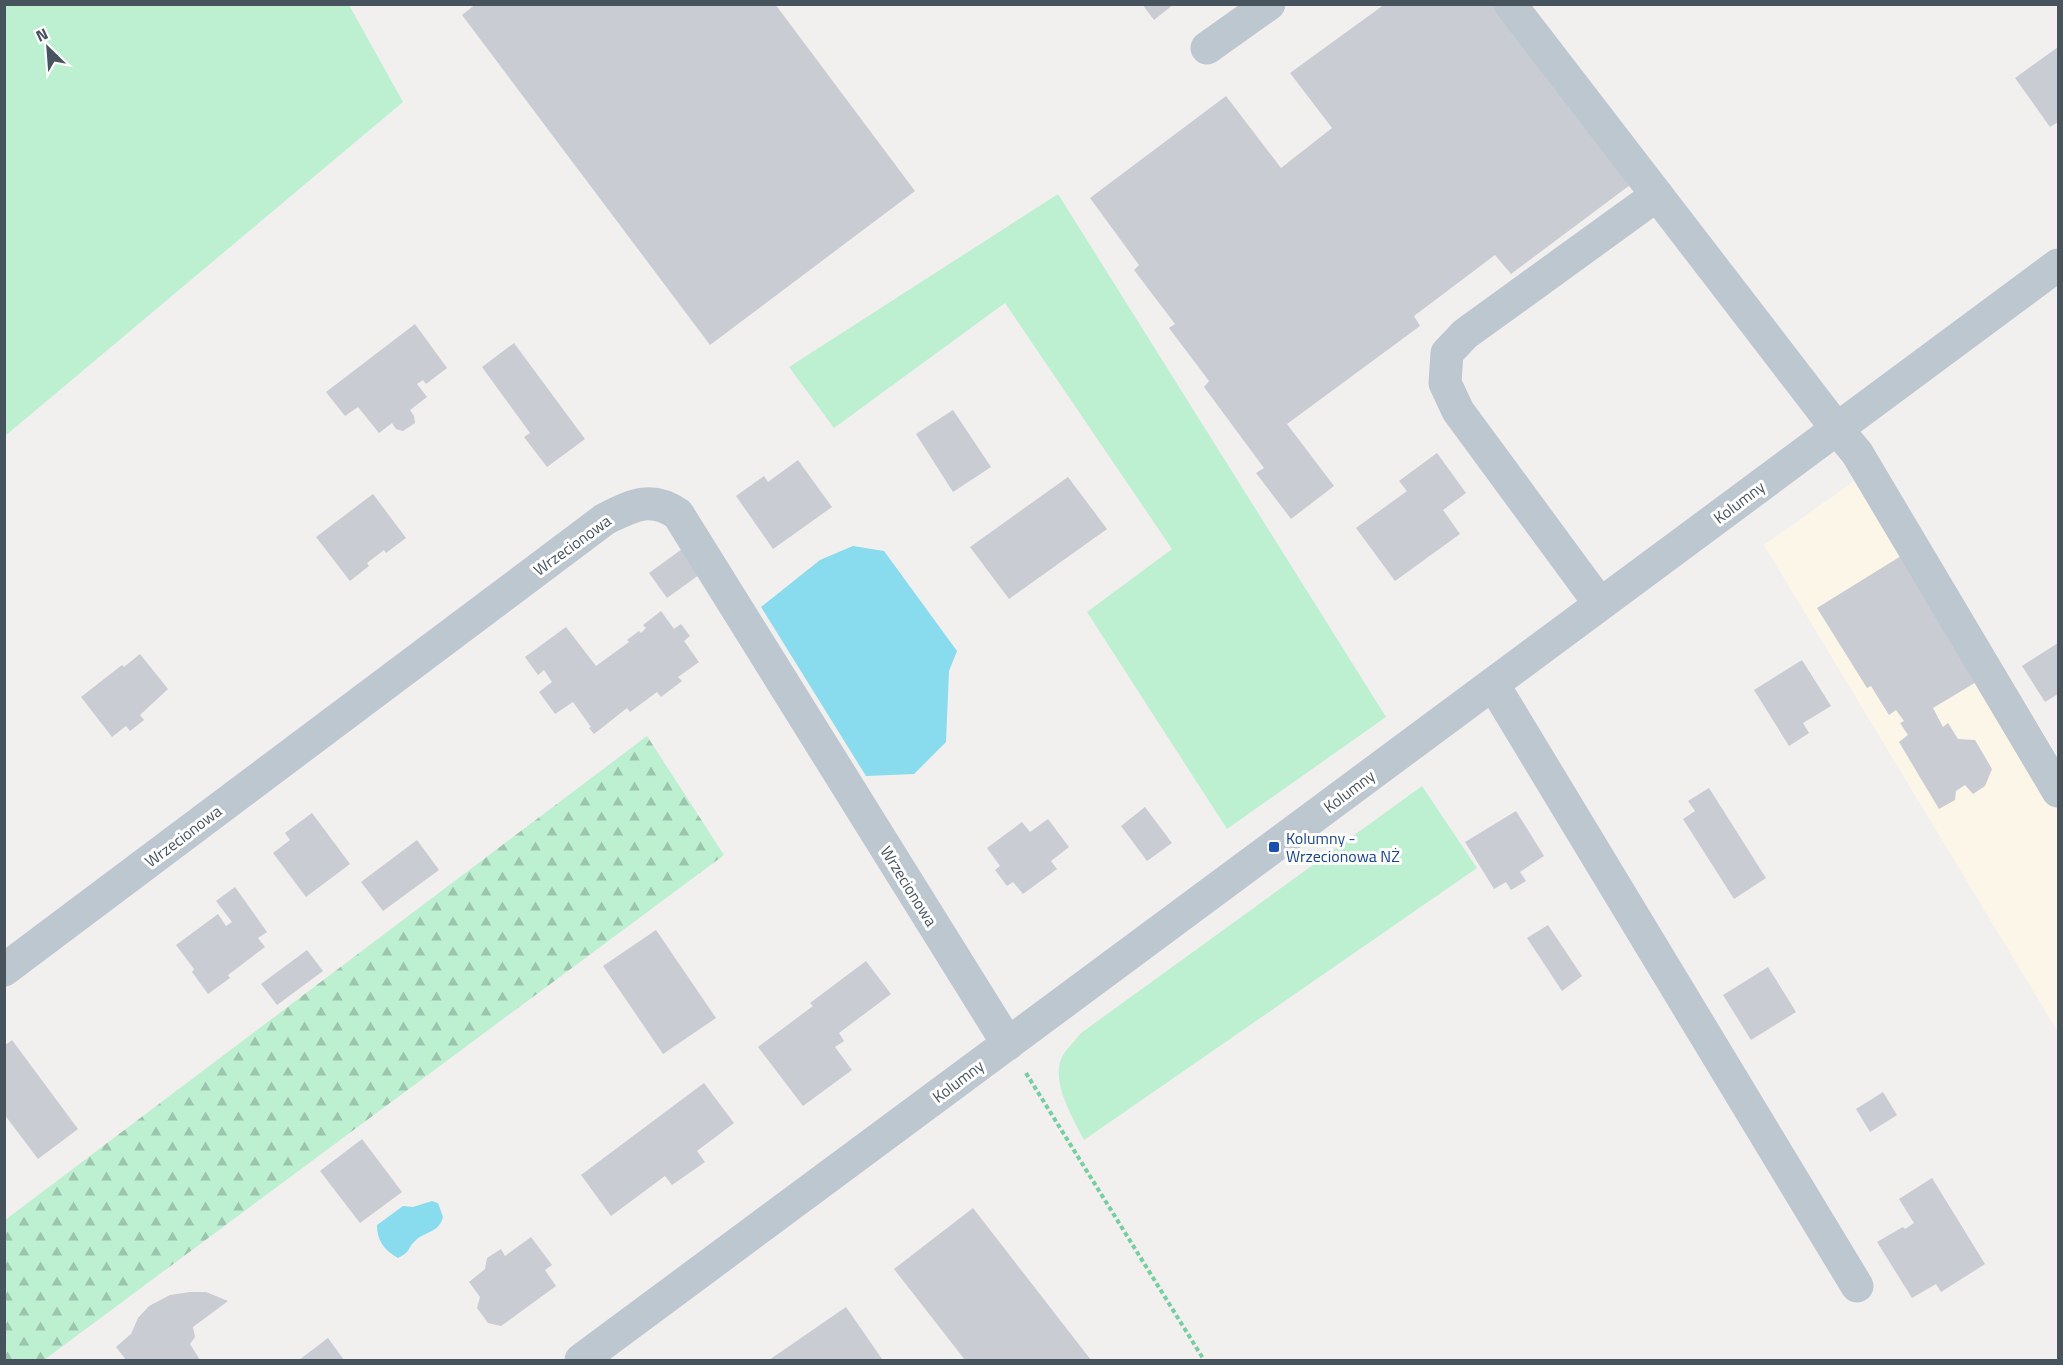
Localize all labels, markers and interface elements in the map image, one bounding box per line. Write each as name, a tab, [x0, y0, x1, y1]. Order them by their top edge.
north arrow	[18, 18, 78, 78]
text: N	[32, 21, 52, 48]
street label: Kolumny	[1708, 474, 1770, 529]
street label: Wrzecionowa	[528, 509, 616, 581]
street label: Kolumny	[1318, 763, 1380, 818]
street label: Wrzecionowa	[140, 799, 226, 873]
place label: Kolumny - Wrzecionowa NŻ	[1286, 826, 1400, 868]
marker: Kolumny - Wrzecionowa NŻ	[1267, 840, 1281, 854]
street label: Wrzecionowa	[875, 841, 943, 931]
street label: Kolumny	[927, 1053, 989, 1108]

